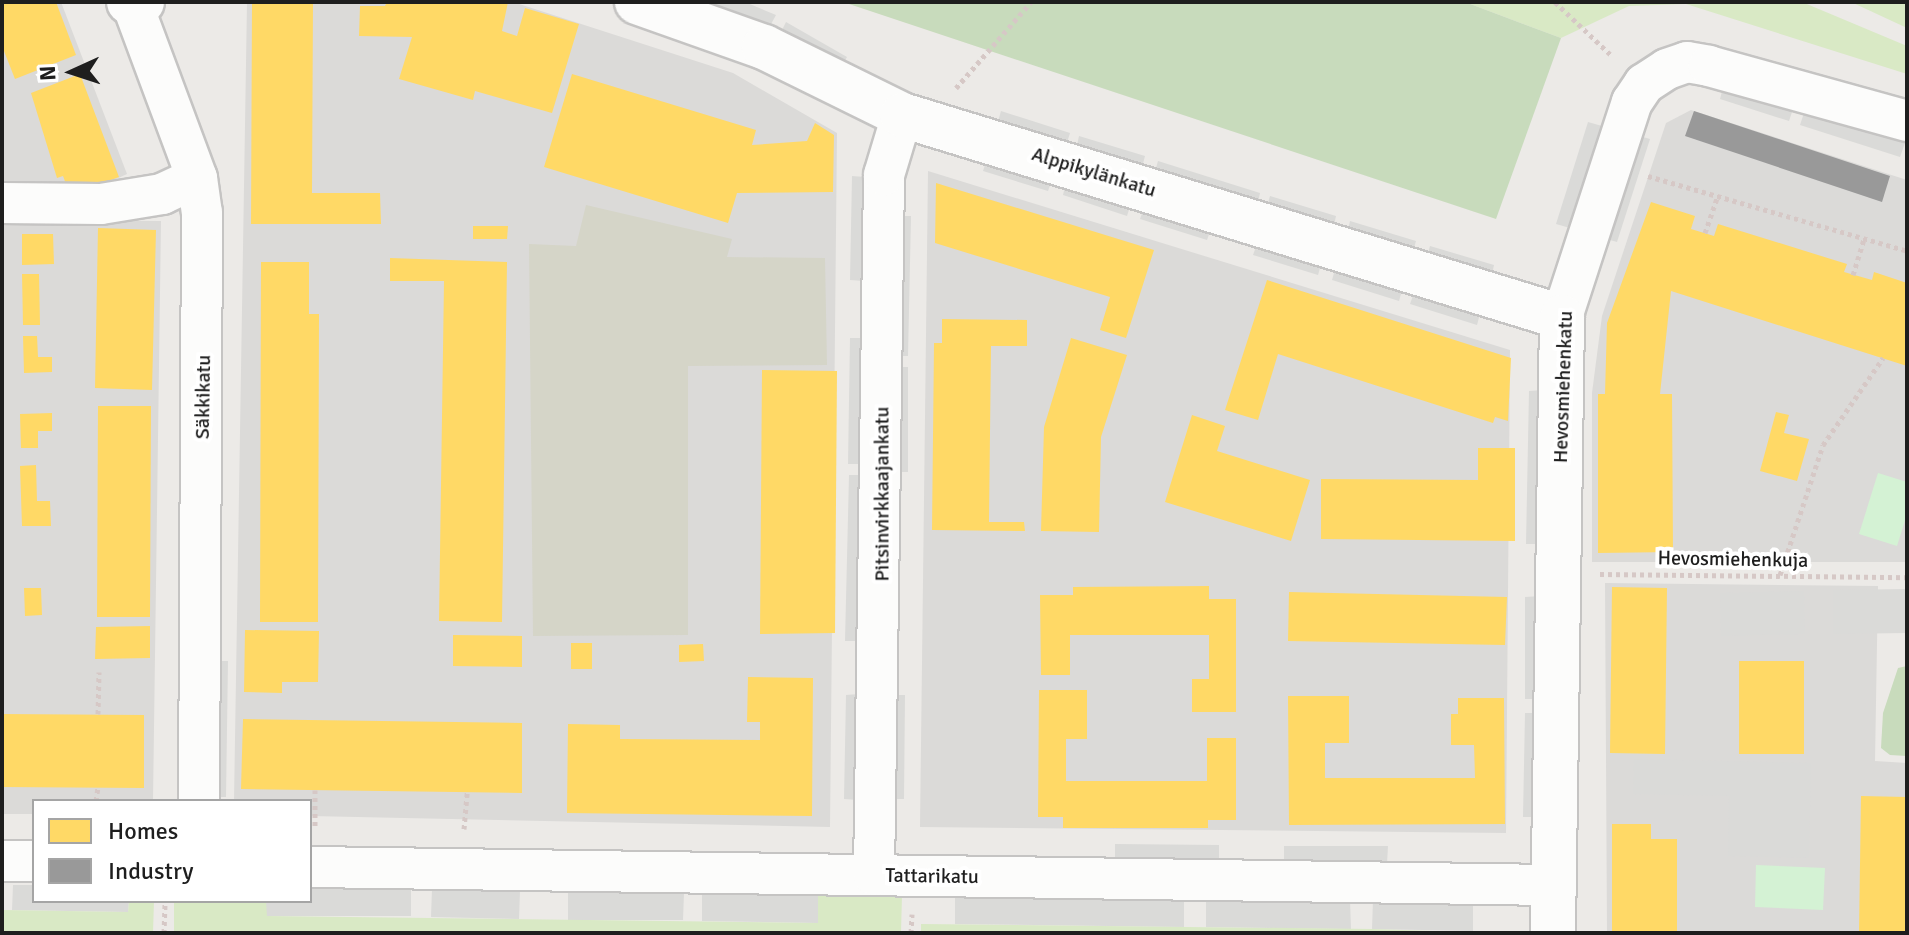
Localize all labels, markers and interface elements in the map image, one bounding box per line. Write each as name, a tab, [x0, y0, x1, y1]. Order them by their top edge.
north arrow	[32, 32, 112, 112]
text: N	[34, 65, 61, 82]
street label: Alppikylänkatu	[1029, 142, 1159, 202]
street label: Hevosmiehenkatu	[1548, 310, 1578, 464]
street label: Säkkikatu	[190, 355, 216, 439]
street label: Pitsinvirkkaajankatu	[870, 406, 894, 582]
street label: Hevosmiehenkuja	[1657, 546, 1809, 572]
legend	[32, 799, 312, 903]
text: Homes	[108, 816, 178, 846]
text: Industry	[108, 856, 194, 886]
street label: Tattarikatu	[885, 863, 979, 889]

